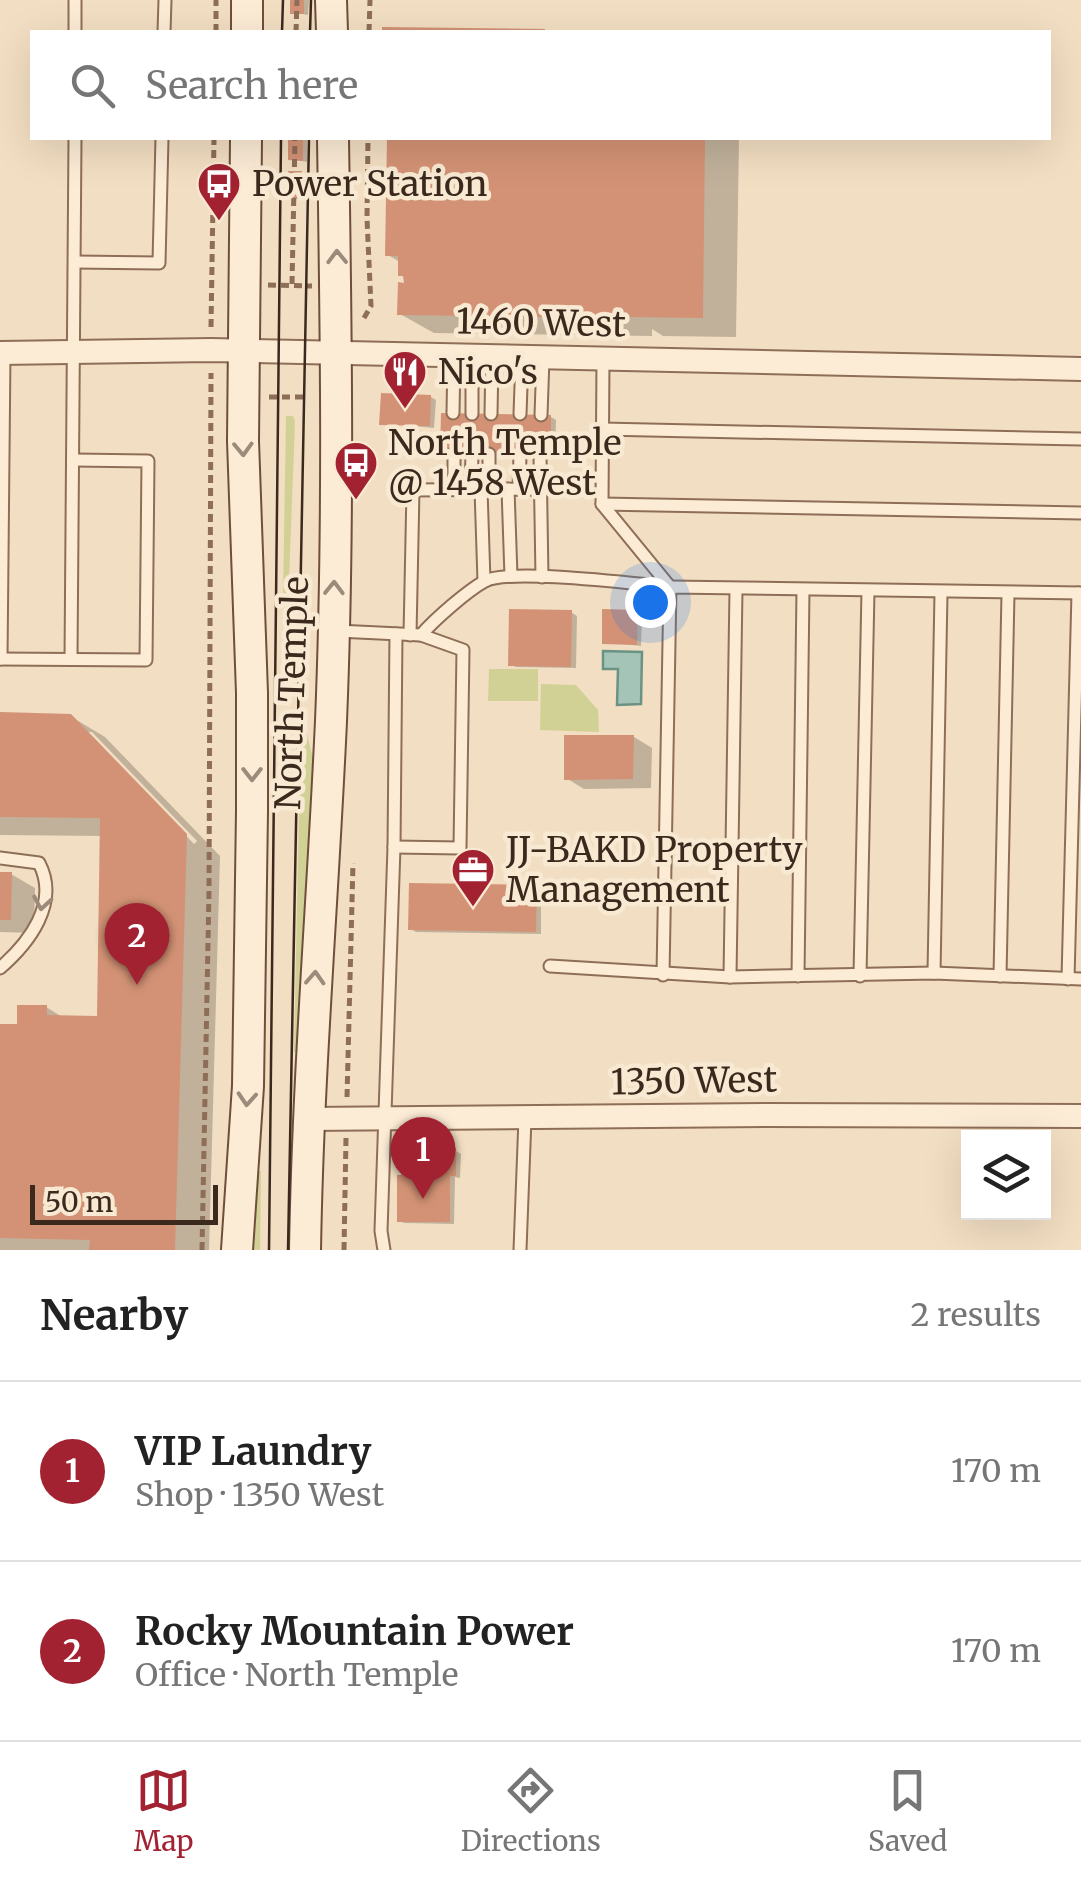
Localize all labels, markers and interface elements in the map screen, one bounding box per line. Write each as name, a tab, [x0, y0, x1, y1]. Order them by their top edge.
search box	[30, 30, 1051, 140]
icon: search	[65, 58, 120, 113]
text: Search here	[145, 62, 358, 109]
bus stop icon: Power Station	[196, 161, 242, 222]
place label: Power Station	[252, 162, 488, 206]
one-way arrow	[326, 249, 348, 264]
street label: 1460 West	[456, 300, 627, 346]
restaurant icon: Nico's	[382, 349, 428, 410]
place label: Nico's	[438, 350, 538, 394]
place label: North Temple @ 1458 West	[388, 421, 622, 505]
bus stop icon: North Temple @ 1458 West	[333, 440, 379, 501]
one-way arrow	[233, 441, 254, 457]
street label: North Temple	[266, 576, 318, 810]
your location	[625, 577, 676, 628]
one-way arrow	[323, 579, 344, 595]
one-way arrow	[241, 766, 263, 782]
place label: JJ-BAKD Property Management	[505, 828, 803, 912]
office icon: JJ-BAKD Property Management	[450, 847, 496, 908]
one-way arrow	[32, 895, 53, 911]
pin: 2	[104, 902, 170, 985]
one-way arrow	[304, 969, 325, 985]
street label: 1350 West	[610, 1058, 778, 1104]
one-way arrow	[237, 1091, 258, 1107]
pin: 1	[390, 1116, 456, 1199]
map controls	[961, 1130, 1051, 1220]
button: layers	[961, 1130, 1051, 1220]
scale bar	[30, 1180, 218, 1224]
text: 50 m	[45, 1184, 113, 1220]
text: Nearby	[40, 1289, 188, 1341]
text: 2 results	[910, 1295, 1041, 1335]
text: VIP Laundry	[135, 1428, 371, 1475]
text: 1	[65, 1451, 80, 1491]
text: 170 m	[951, 1451, 1041, 1491]
text: Shop · 1350 West	[135, 1475, 384, 1515]
text: Rocky Mountain Power	[135, 1608, 574, 1655]
text: 2	[63, 1631, 82, 1671]
text: 170 m	[951, 1631, 1041, 1671]
text: Office · North Temple	[135, 1655, 458, 1695]
tab: Map	[134, 1763, 193, 1859]
tab: Directions	[461, 1763, 601, 1859]
tab: Saved	[868, 1763, 947, 1859]

